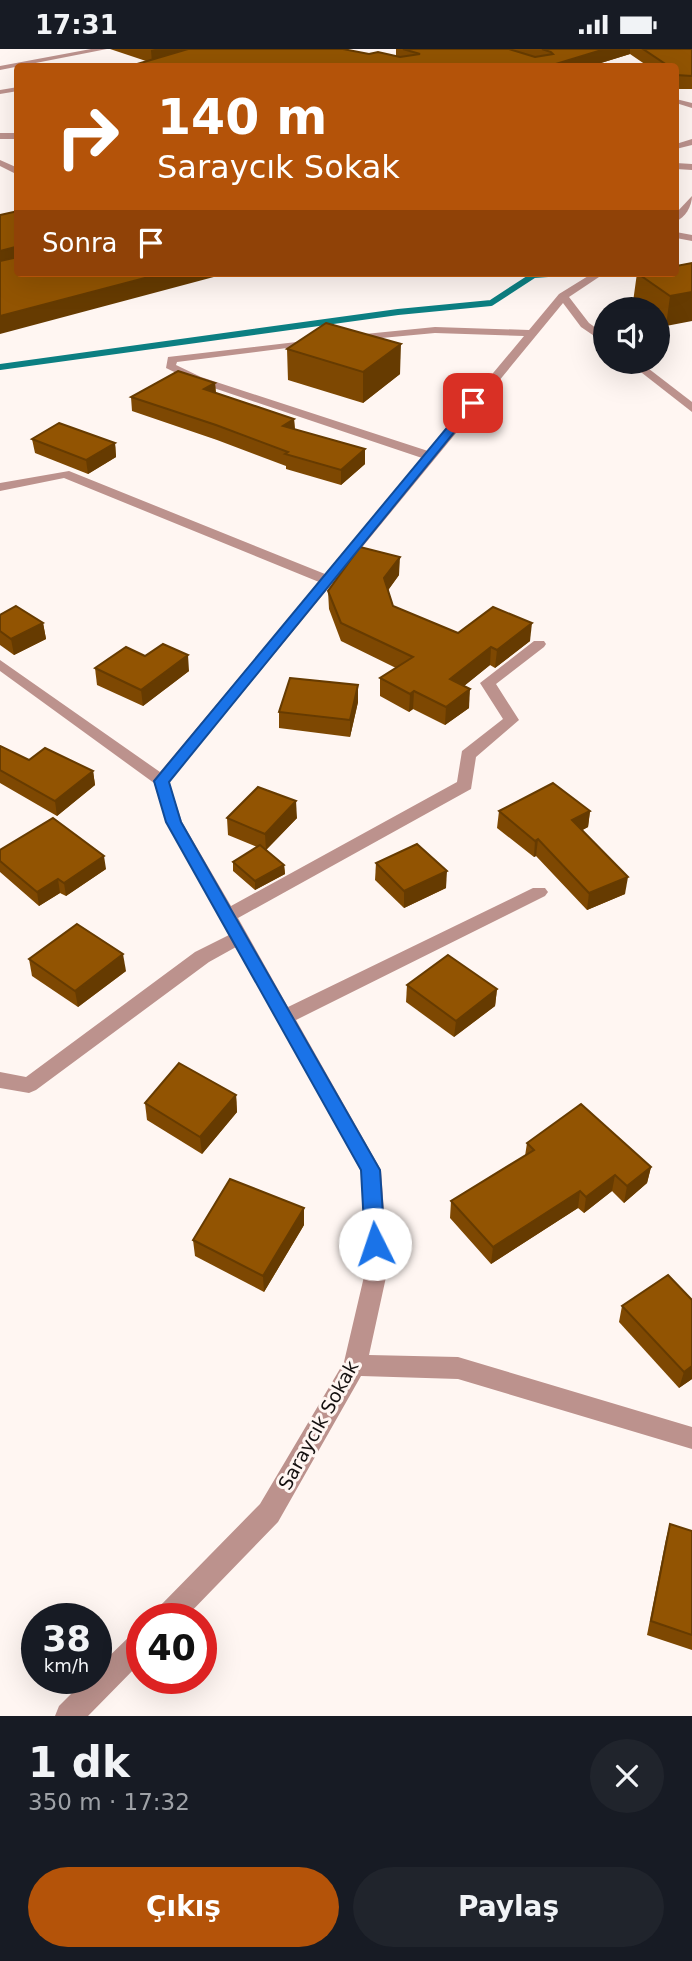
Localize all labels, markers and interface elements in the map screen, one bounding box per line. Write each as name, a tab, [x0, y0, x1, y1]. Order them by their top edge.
text: 17:31	[35, 10, 118, 40]
text: 140 m	[157, 89, 327, 146]
icon: right	[42, 91, 133, 182]
text: Saraycık Sokak	[157, 148, 400, 186]
icon: arrive	[132, 224, 170, 262]
text: Sonra	[42, 228, 118, 258]
map controls	[593, 297, 670, 374]
button: sound	[593, 297, 670, 374]
pin	[443, 373, 503, 433]
icon: arrive	[454, 384, 492, 422]
position arrow	[338, 1207, 412, 1281]
street label: Saraycık Sokak	[273, 1357, 363, 1493]
speed limit sign: 40	[126, 1603, 217, 1694]
text: 38	[42, 1619, 91, 1659]
text: km/h	[44, 1655, 89, 1676]
text: 1 dk	[28, 1738, 130, 1787]
button: close	[590, 1739, 664, 1813]
text: 350 m · 17:32	[28, 1789, 190, 1815]
button: Çıkış	[28, 1867, 339, 1947]
button: Paylaş	[353, 1867, 664, 1947]

